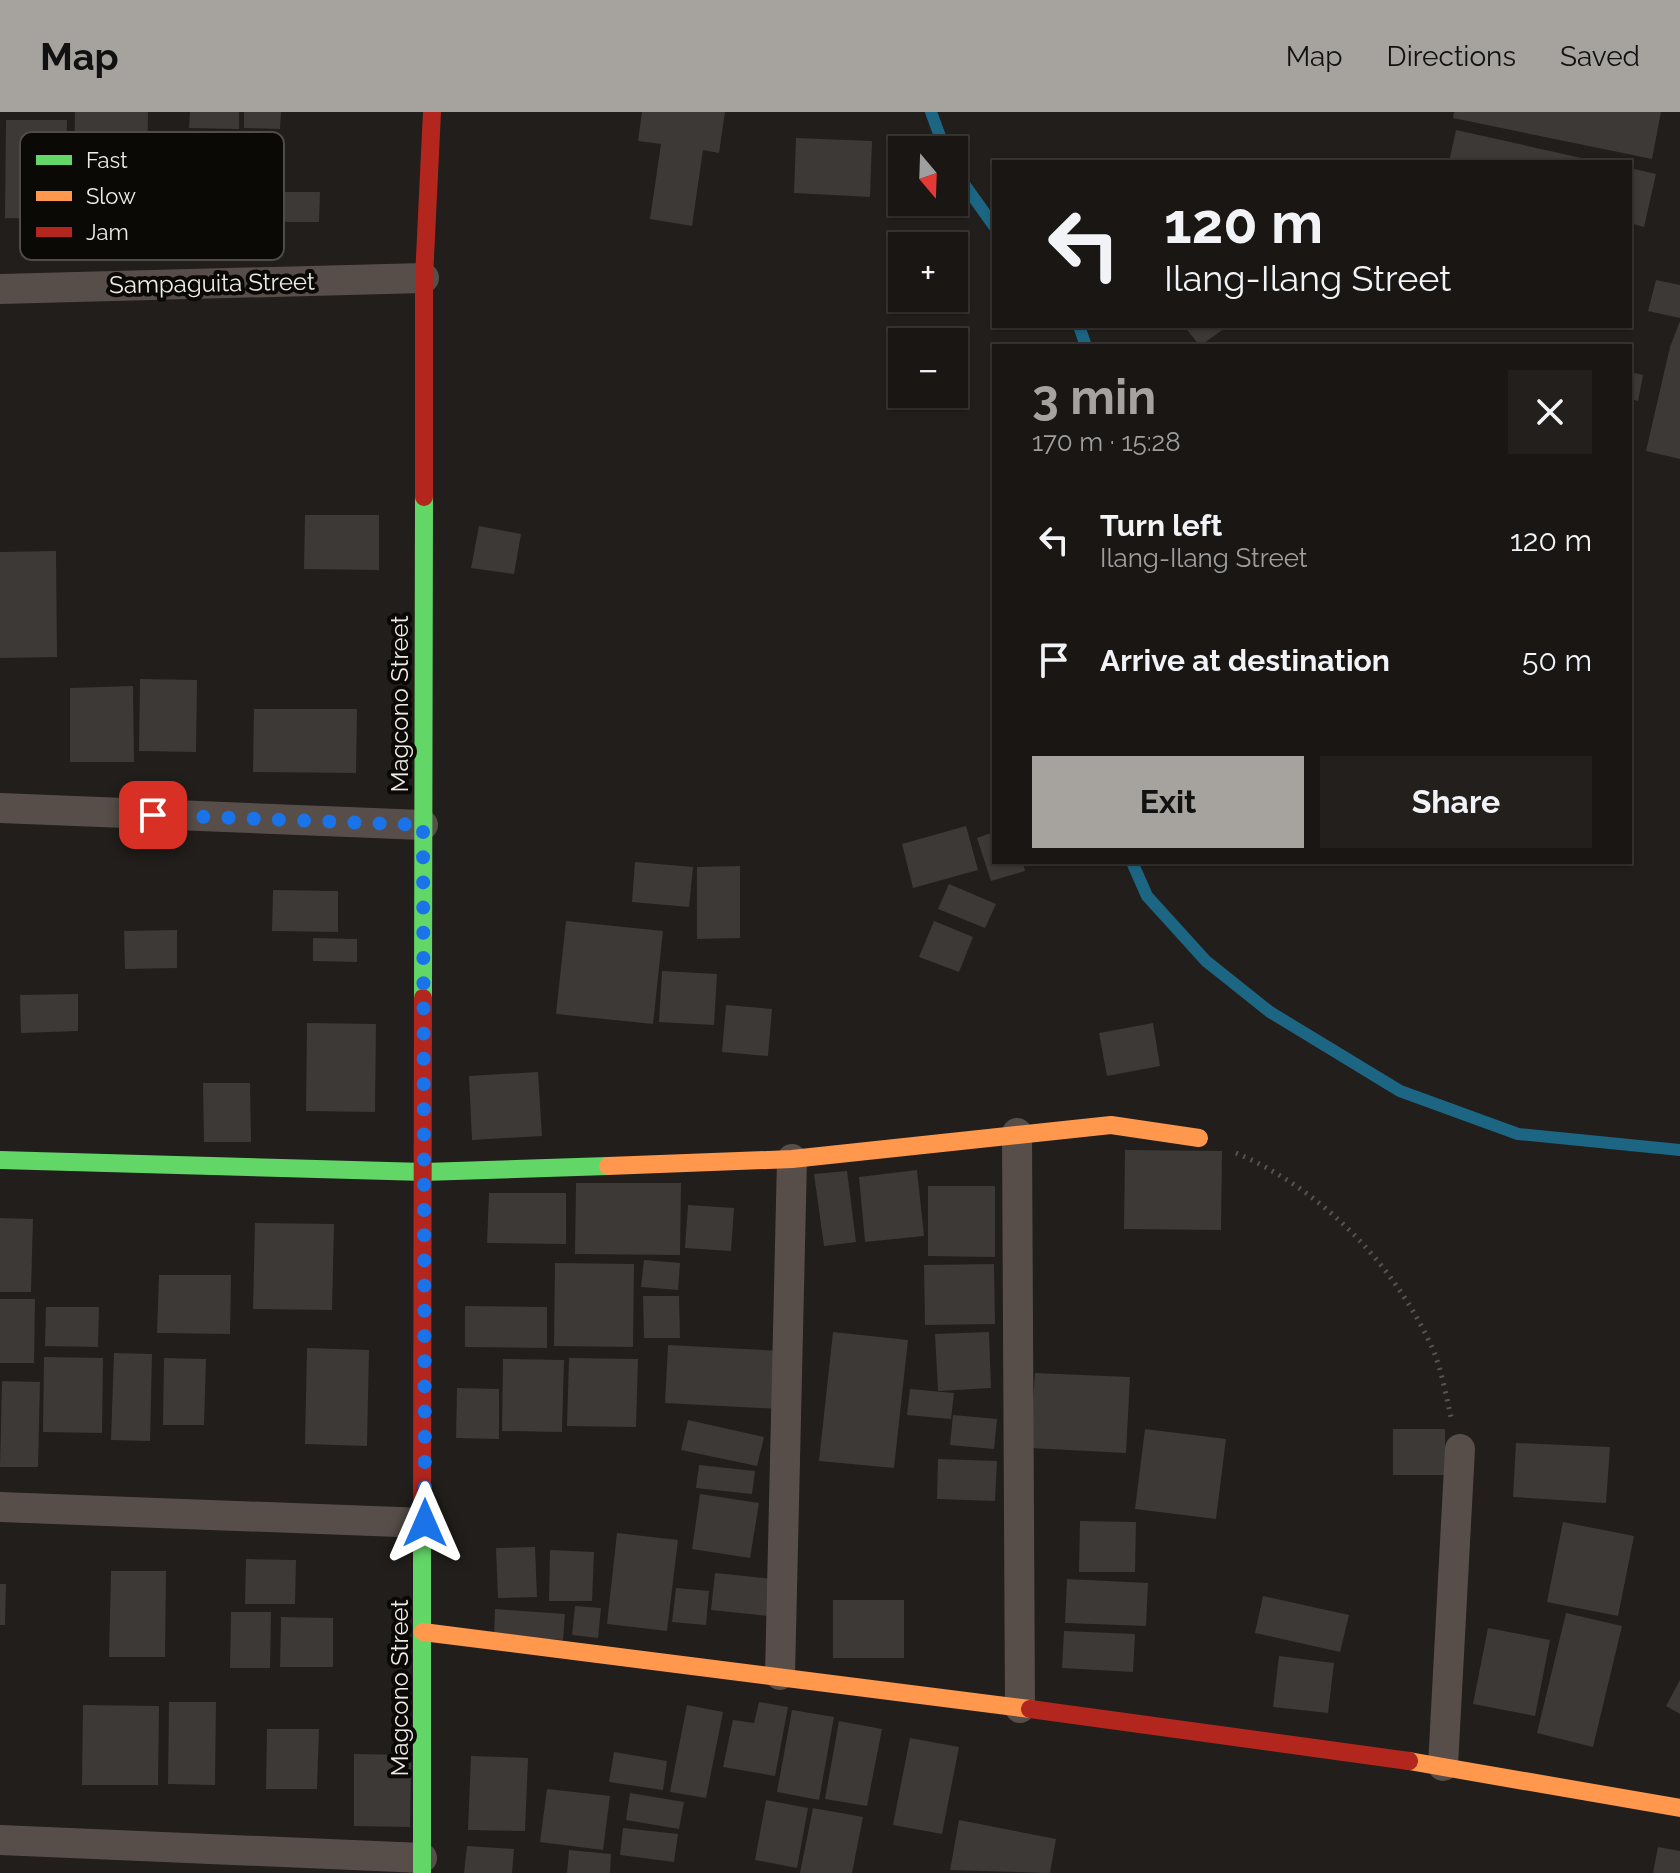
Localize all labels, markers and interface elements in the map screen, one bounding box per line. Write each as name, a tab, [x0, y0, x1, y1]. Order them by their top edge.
text: Map	[40, 34, 119, 79]
text: Map	[1286, 40, 1343, 73]
text: Directions	[1387, 40, 1516, 73]
text: Saved	[1560, 40, 1640, 73]
legend	[20, 132, 284, 260]
north arrow	[888, 136, 968, 216]
map controls	[888, 136, 968, 408]
text: Fast	[86, 147, 128, 173]
text: Slow	[86, 183, 136, 209]
text: 120 m	[1164, 190, 1323, 256]
icon: left	[1032, 192, 1136, 296]
text: Jam	[86, 219, 129, 245]
button: +	[888, 232, 968, 312]
text: Ilang-Ilang Street	[1164, 257, 1451, 299]
street label: Sampaguita Street	[109, 267, 315, 299]
button: −	[888, 328, 968, 408]
text: 3 min	[1032, 369, 1156, 425]
button: close	[1508, 370, 1592, 454]
text: 170 m · 15:28	[1032, 427, 1181, 457]
text: Turn left	[1100, 508, 1222, 543]
icon: left	[1032, 518, 1076, 562]
text: 120 m	[1510, 523, 1592, 558]
text: Ilang-Ilang Street	[1100, 543, 1308, 573]
street label: Magcono Street	[385, 615, 414, 793]
icon: arrive	[1032, 638, 1076, 682]
text: Arrive at destination	[1100, 643, 1390, 678]
text: 50 m	[1522, 643, 1592, 678]
button: Exit	[1032, 756, 1304, 848]
button: Share	[1320, 756, 1592, 848]
pin	[119, 781, 187, 849]
icon: arrive	[131, 793, 175, 837]
position arrow	[383, 1481, 467, 1565]
street label: Magcono Street	[385, 1599, 414, 1777]

